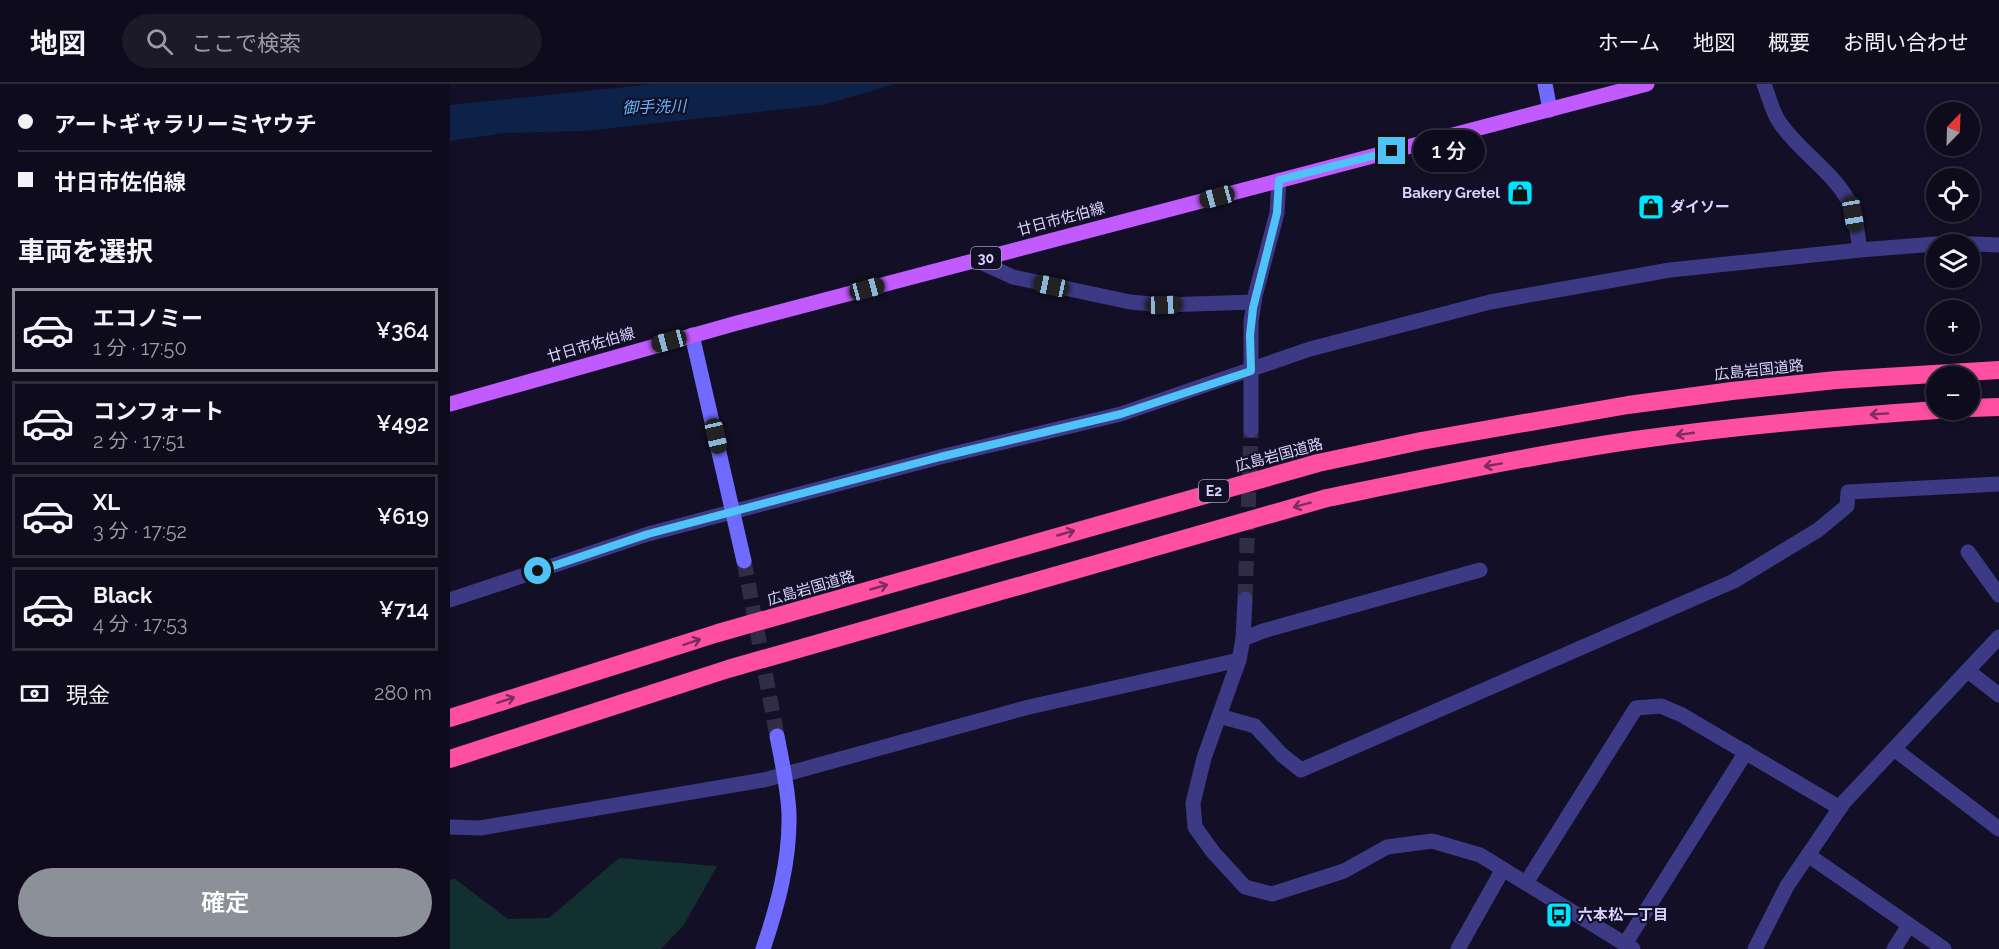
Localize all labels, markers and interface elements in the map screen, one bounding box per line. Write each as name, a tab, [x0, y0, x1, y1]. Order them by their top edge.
search box	[122, 14, 542, 68]
icon: search	[143, 25, 176, 58]
text: 地図	[30, 27, 86, 60]
text: ここで検索	[191, 30, 301, 56]
text: ホーム	[1598, 30, 1660, 55]
text: 地図	[1693, 30, 1735, 55]
text: 概要	[1768, 30, 1810, 55]
text: お問い合わせ	[1843, 30, 1969, 55]
water label: 御手洗川	[622, 96, 688, 118]
north arrow	[1926, 102, 1980, 156]
map controls	[1926, 102, 1980, 420]
text: アートギャラリーミヤウチ	[54, 111, 317, 137]
callout: 1 分	[1413, 130, 1485, 172]
route end	[1378, 137, 1405, 164]
text: 1 分	[1432, 139, 1466, 163]
button: locate	[1926, 168, 1980, 222]
text: 廿日市佐伯線	[54, 169, 186, 195]
shop icon: Bakery Gretel	[1505, 178, 1535, 208]
car	[1197, 184, 1237, 210]
place label: Bakery Gretel	[1402, 184, 1500, 202]
shop icon: ダイソー	[1636, 192, 1666, 222]
car	[1841, 195, 1865, 233]
place label: ダイソー	[1670, 198, 1730, 216]
street label: 廿日市佐伯線	[1015, 199, 1107, 239]
button: layers	[1926, 234, 1980, 288]
text: 車両を選択	[18, 236, 153, 267]
road number: 30	[971, 247, 1001, 269]
car	[1032, 273, 1070, 299]
car	[847, 276, 887, 302]
car	[1146, 295, 1182, 315]
button: +	[1926, 300, 1980, 354]
icon: car	[21, 303, 75, 357]
text: エコノミー	[93, 305, 203, 331]
text: ¥364	[376, 317, 429, 343]
street label: 廿日市佐伯線	[545, 324, 637, 366]
car	[649, 328, 689, 354]
text: 1 分 · 17:50	[93, 336, 187, 360]
street label: 広島岩国道路	[1713, 356, 1805, 384]
button: −	[1926, 366, 1980, 420]
icon: car	[21, 396, 75, 450]
text: コンフォート	[93, 398, 224, 424]
one-way arrow	[1870, 408, 1889, 419]
text: ¥492	[376, 410, 429, 436]
car	[703, 416, 729, 456]
one-way arrow	[1676, 428, 1695, 439]
text: 2 分 · 17:51	[93, 429, 185, 453]
street label: 広島岩国道路	[1233, 435, 1325, 475]
one-way arrow	[1483, 460, 1503, 471]
road number: E2	[1199, 480, 1229, 502]
icon: car	[21, 489, 75, 543]
text: XL	[93, 489, 120, 515]
one-way arrow	[1293, 500, 1312, 511]
text: ¥619	[377, 503, 429, 529]
text: 3 分 · 17:52	[93, 519, 187, 543]
one-way arrow	[1056, 527, 1075, 539]
route start	[524, 557, 551, 584]
street label: 広島岩国道路	[765, 567, 857, 609]
one-way arrow	[869, 581, 888, 592]
icon: car	[21, 582, 75, 636]
text: Black	[93, 582, 152, 608]
text: ¥714	[379, 596, 429, 622]
text: 4 分 · 17:53	[93, 612, 188, 636]
one-way arrow	[682, 635, 701, 646]
icon: cash	[18, 677, 51, 710]
text: 280 m	[374, 681, 432, 705]
text: 現金	[66, 682, 110, 708]
one-way arrow	[496, 694, 515, 705]
button: 確定	[18, 868, 432, 937]
bus stop icon: 六本松一丁目	[1544, 900, 1574, 930]
place label: 六本松一丁目	[1578, 906, 1668, 924]

